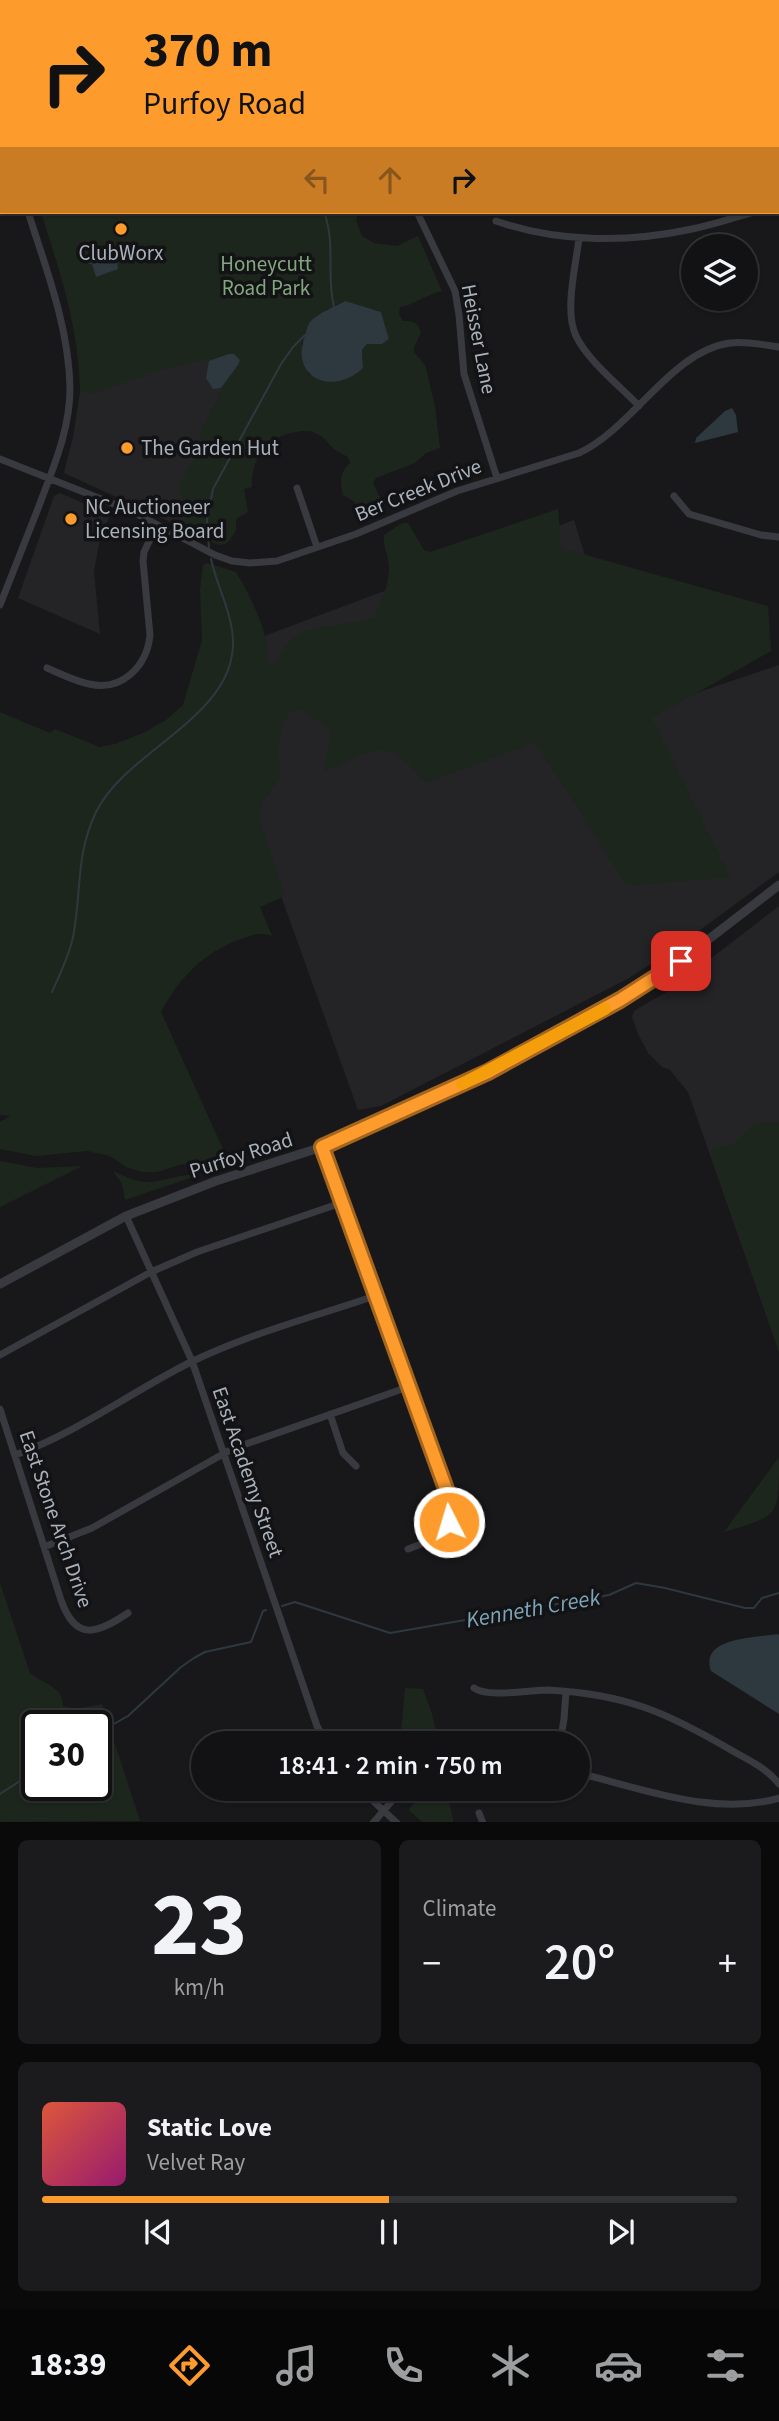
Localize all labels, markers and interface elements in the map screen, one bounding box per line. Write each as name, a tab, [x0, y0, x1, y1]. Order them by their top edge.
text: 370 m	[143, 16, 272, 86]
icon: right	[28, 28, 119, 119]
text: Purfoy Road	[143, 81, 306, 127]
icon: left	[298, 161, 336, 199]
icon: ahead	[371, 161, 409, 199]
icon: right	[444, 161, 482, 199]
marker: ClubWorx	[113, 221, 129, 237]
map controls	[681, 234, 758, 311]
button: layers	[681, 234, 758, 311]
place label: ClubWorx	[79, 238, 164, 268]
park label: Honeycutt Road Park	[220, 249, 312, 303]
street label: Heisser Lane	[454, 281, 504, 397]
place label: The Garden Hut	[141, 433, 279, 463]
marker: The Garden Hut	[119, 440, 135, 456]
street label: Ber Creek Drive	[350, 451, 486, 529]
place label: NC Auctioneer Licensing Board	[85, 492, 224, 546]
marker: NC Auctioneer Licensing Board	[63, 511, 79, 527]
pin	[651, 931, 711, 991]
icon: arrive	[662, 942, 700, 980]
street label: Purfoy Road	[186, 1124, 296, 1186]
street label: East Academy Street	[205, 1383, 291, 1561]
street label: East Stone Arch Drive	[12, 1426, 100, 1612]
position arrow	[412, 1485, 486, 1559]
water label: Kenneth Creek	[463, 1580, 604, 1637]
speed limit sign: 30	[21, 1710, 112, 1801]
text: 18:41 · 2 min · 750 m	[278, 1747, 503, 1784]
text: 23	[151, 1861, 247, 1990]
text: Climate	[423, 1892, 496, 1925]
text: 20°	[544, 1926, 615, 2000]
text: −	[423, 1937, 441, 1991]
text: +	[718, 1937, 737, 1991]
text: km/h	[174, 1971, 225, 2004]
text: Static Love	[147, 2109, 272, 2146]
text: Velvet Ray	[147, 2146, 245, 2179]
icon: previous	[139, 2213, 177, 2251]
icon: pause	[370, 2213, 408, 2251]
icon: next	[602, 2213, 640, 2251]
icon: directions	[165, 2341, 214, 2390]
icon: music	[272, 2341, 321, 2390]
icon: phone	[379, 2341, 428, 2390]
icon: climate	[486, 2341, 535, 2390]
icon: car	[594, 2341, 643, 2390]
icon: filters	[701, 2341, 750, 2390]
text: 18:39	[29, 2342, 106, 2388]

